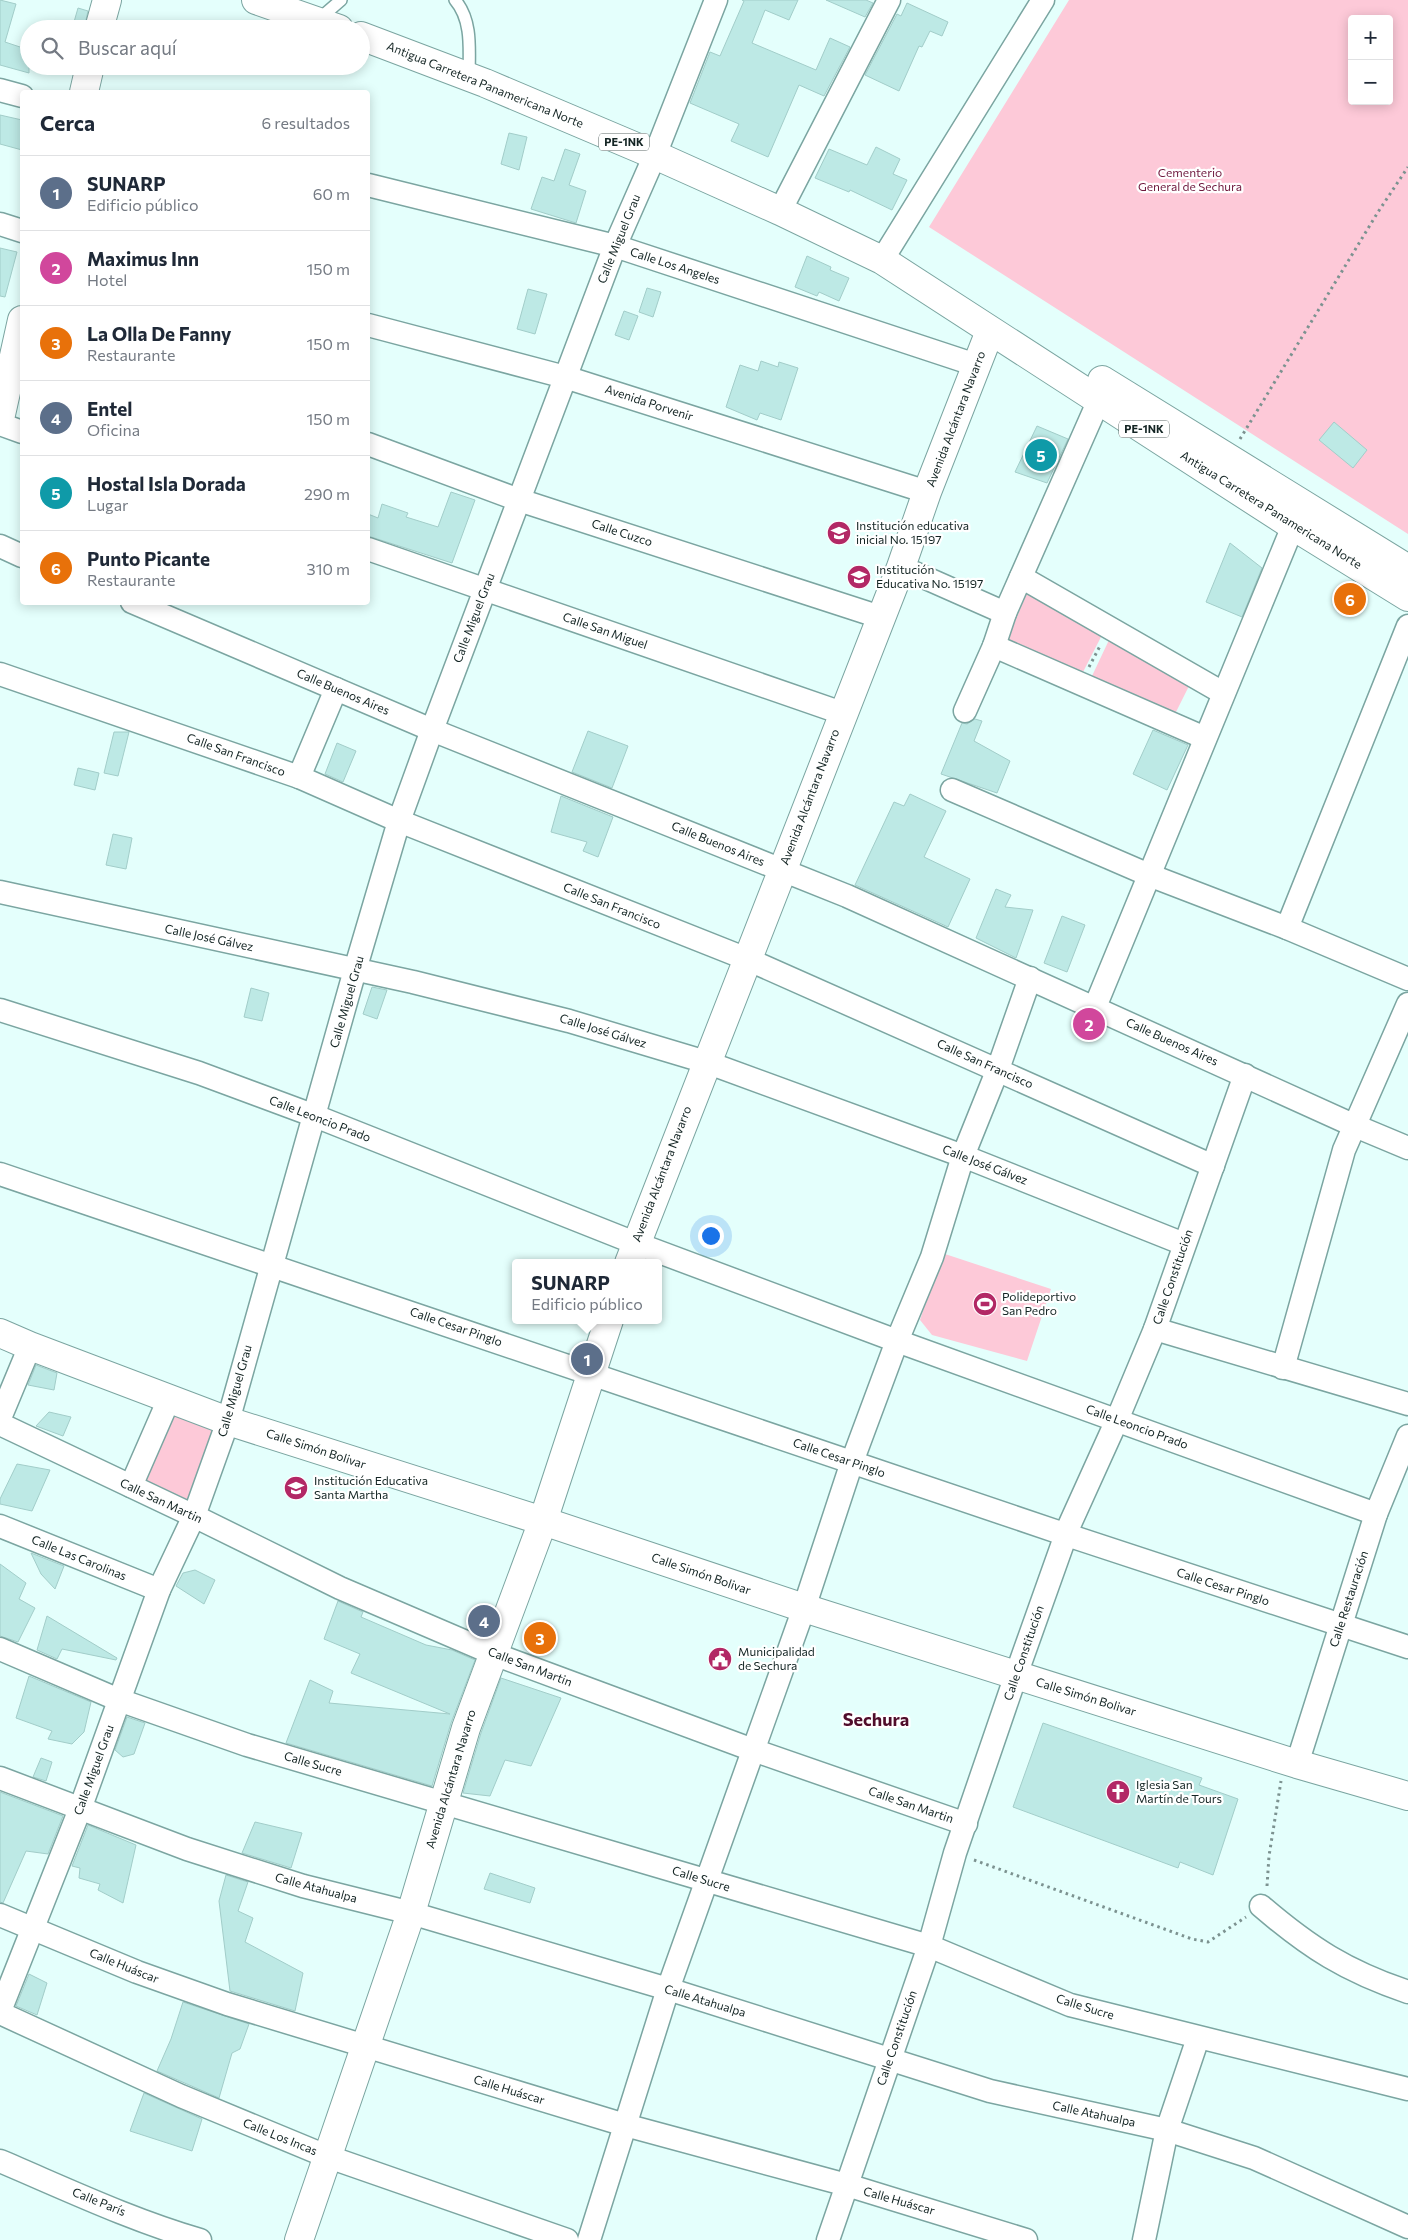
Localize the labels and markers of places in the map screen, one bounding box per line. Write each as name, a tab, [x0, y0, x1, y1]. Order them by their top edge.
pin: 5	[1025, 436, 1057, 474]
place label: Institución educativa inicial No. 15197	[856, 518, 969, 546]
school or university icon: Institución educativa inicial No. 15197	[826, 520, 852, 546]
place label: Institución Educativa No. 15197	[876, 562, 983, 590]
school or university icon: Institución Educativa No. 15197	[846, 564, 872, 590]
pin: 6	[1334, 580, 1366, 618]
pin: 2	[1073, 1005, 1105, 1043]
place label: Polideportivo San Pedro	[1002, 1289, 1076, 1317]
sports icon: Polideportivo San Pedro	[972, 1291, 998, 1317]
pin: 1	[571, 1340, 603, 1378]
place label: Institución Educativa Santa Martha	[314, 1473, 428, 1501]
school or university icon: Institución Educativa Santa Martha	[283, 1475, 309, 1501]
pin: 4	[468, 1602, 500, 1640]
pin: 3	[524, 1619, 556, 1657]
place label: Municipalidad de Sechura	[738, 1644, 815, 1672]
public building icon: Municipalidad de Sechura	[707, 1646, 733, 1672]
place label: Iglesia San Martín de Tours	[1136, 1777, 1222, 1805]
church icon: Iglesia San Martín de Tours	[1105, 1779, 1131, 1805]

